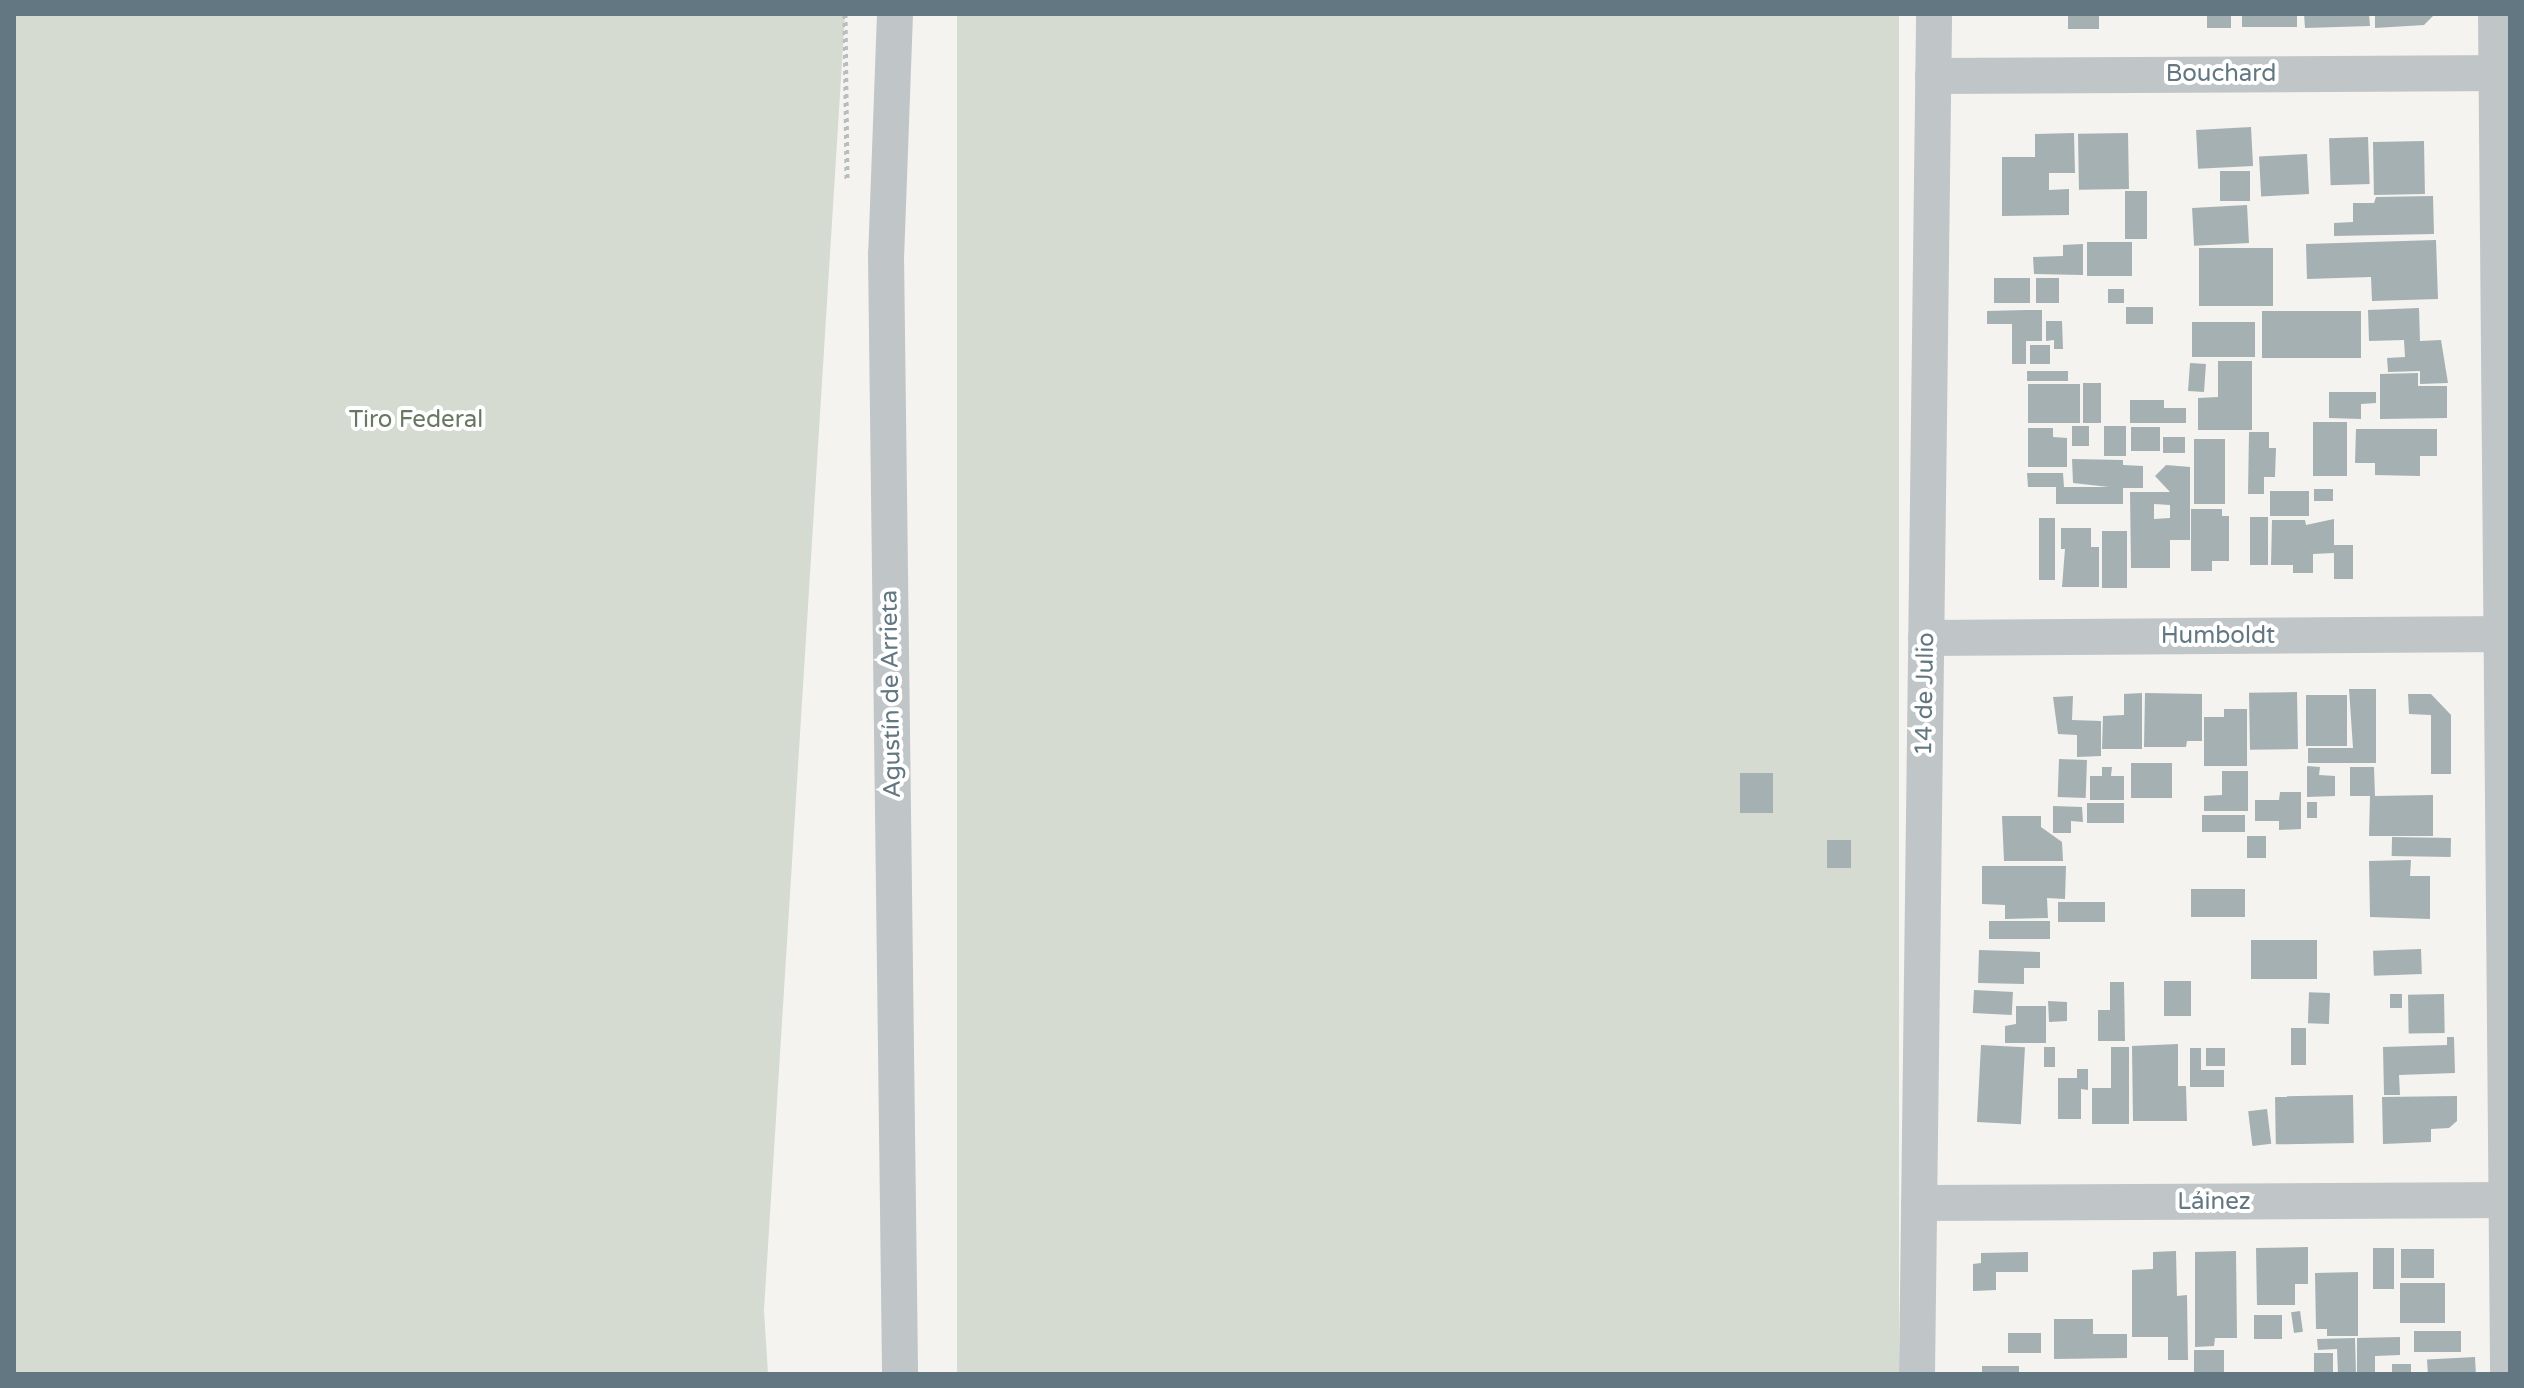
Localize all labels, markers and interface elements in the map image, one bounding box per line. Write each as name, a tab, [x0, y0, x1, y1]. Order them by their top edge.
street label: Bouchard	[2166, 60, 2276, 88]
park label: Tiro Federal	[349, 406, 483, 434]
street label: Agustín de Arrieta	[875, 590, 907, 798]
street label: Humboldt	[2161, 622, 2275, 650]
street label: 14 de Julio	[1910, 632, 1940, 756]
street label: Láinez	[2177, 1188, 2251, 1216]

